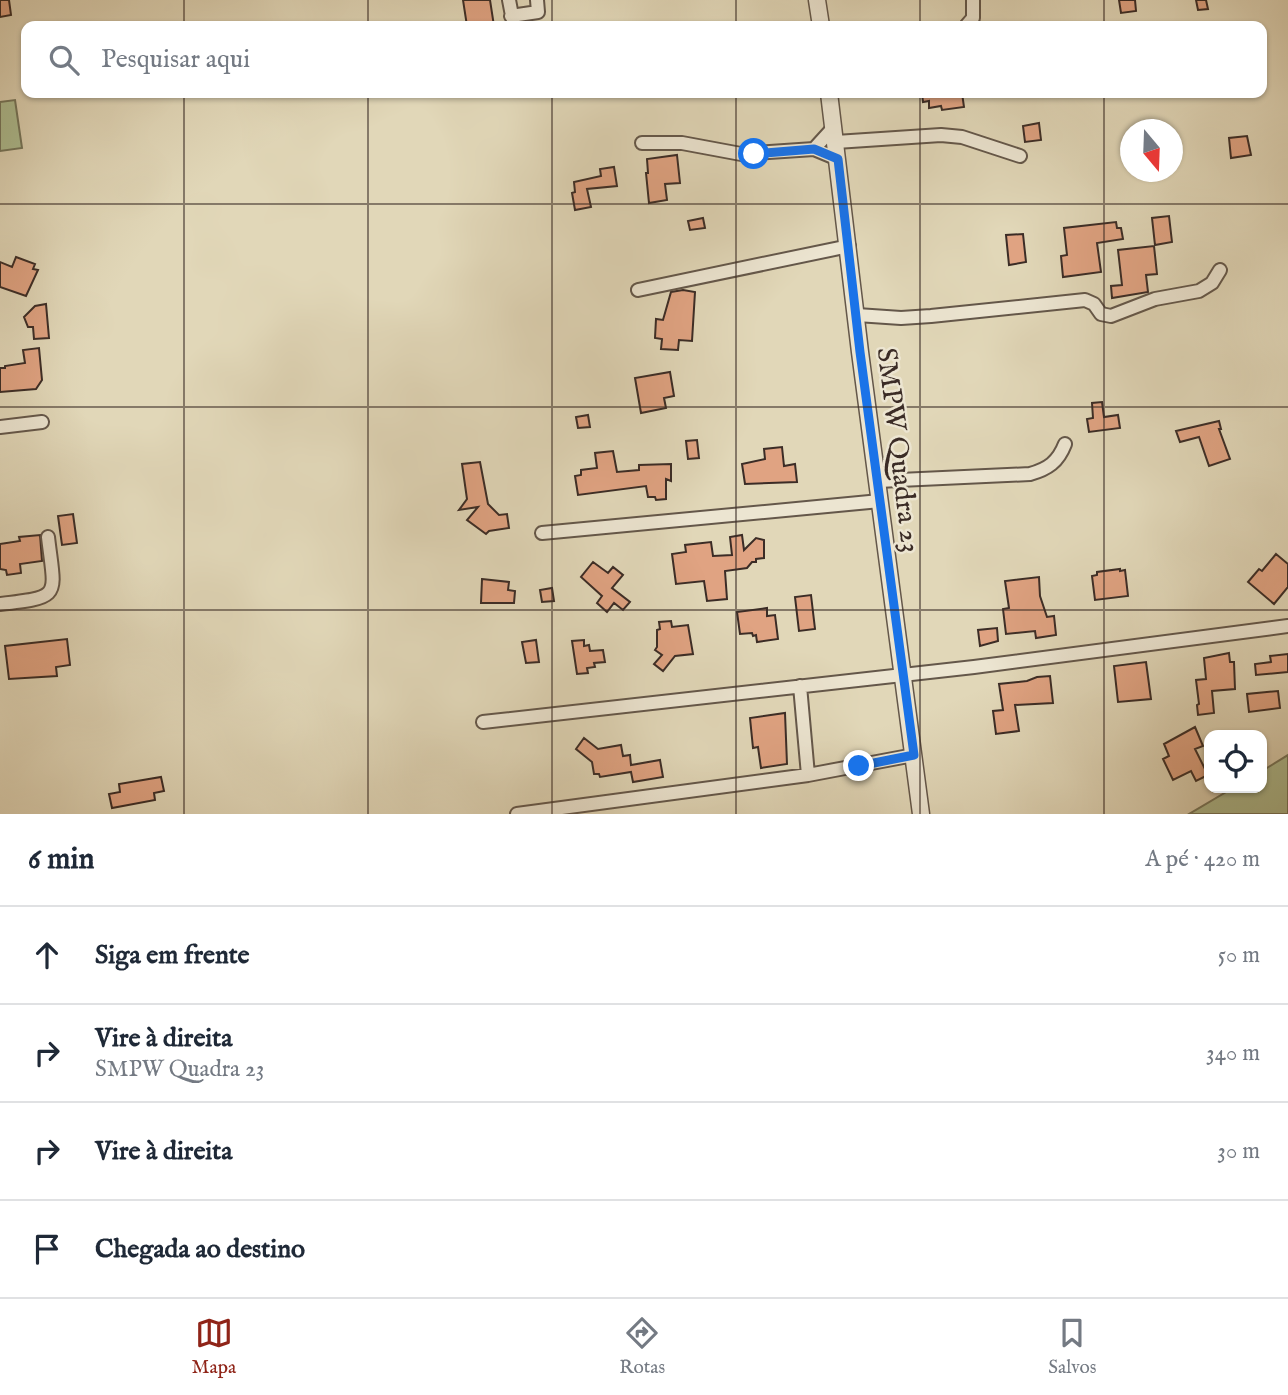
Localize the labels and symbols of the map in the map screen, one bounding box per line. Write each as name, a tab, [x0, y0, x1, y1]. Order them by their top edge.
north arrow	[1120, 119, 1183, 182]
route start	[738, 138, 769, 169]
street label: SMPW Quadra 23	[868, 346, 927, 555]
route end	[843, 750, 874, 781]

